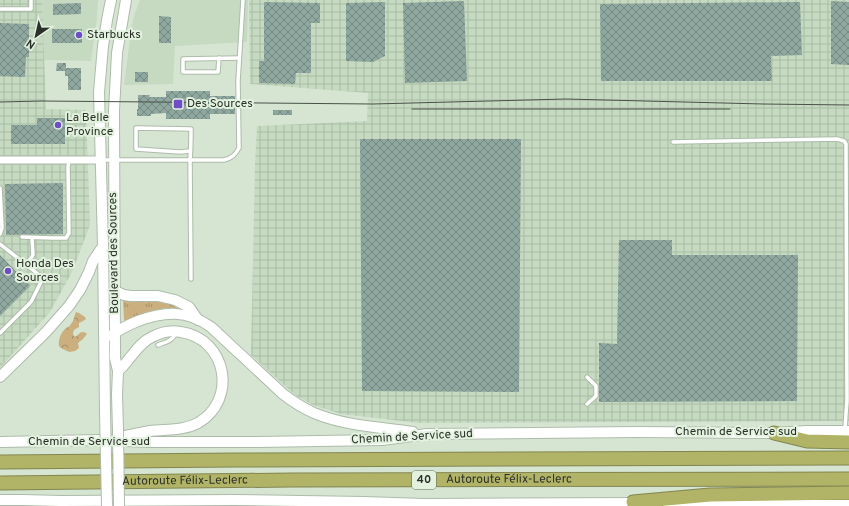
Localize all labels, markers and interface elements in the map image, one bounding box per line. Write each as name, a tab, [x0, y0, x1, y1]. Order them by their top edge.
north arrow	[16, 16, 56, 56]
place label: Starbucks	[87, 27, 141, 43]
marker: Starbucks	[74, 30, 84, 40]
text: N	[24, 35, 38, 51]
place label: Des Sources	[187, 96, 253, 112]
marker: Des Sources	[172, 98, 184, 110]
place label: La Belle Province	[66, 110, 113, 140]
marker: La Belle Province	[53, 120, 63, 130]
street label: Boulevard des Sources	[105, 192, 123, 314]
place label: Honda Des Sources	[16, 256, 74, 286]
marker: Honda Des Sources	[3, 266, 13, 276]
street label: Chemin de Service sud	[675, 424, 797, 440]
street label: Chemin de Service sud	[351, 426, 473, 448]
street label: Chemin de Service sud	[28, 434, 150, 450]
road number: 40	[412, 471, 436, 489]
street label: Autoroute Félix-Leclerc	[446, 471, 572, 488]
street label: Autoroute Félix-Leclerc	[122, 472, 248, 490]

